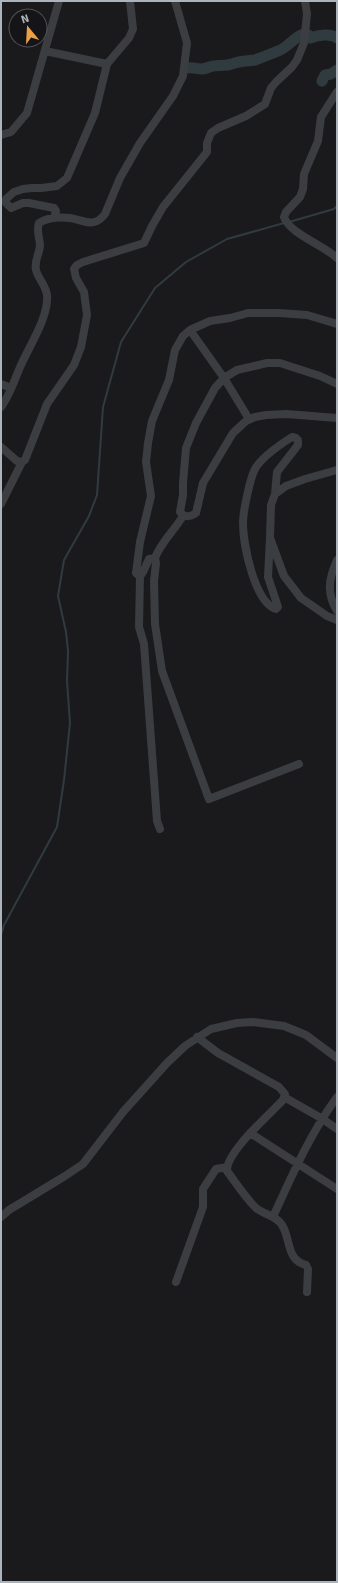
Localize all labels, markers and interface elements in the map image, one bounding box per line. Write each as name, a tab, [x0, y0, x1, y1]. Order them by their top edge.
north arrow	[8, 8, 48, 48]
text: N	[19, 12, 31, 26]

